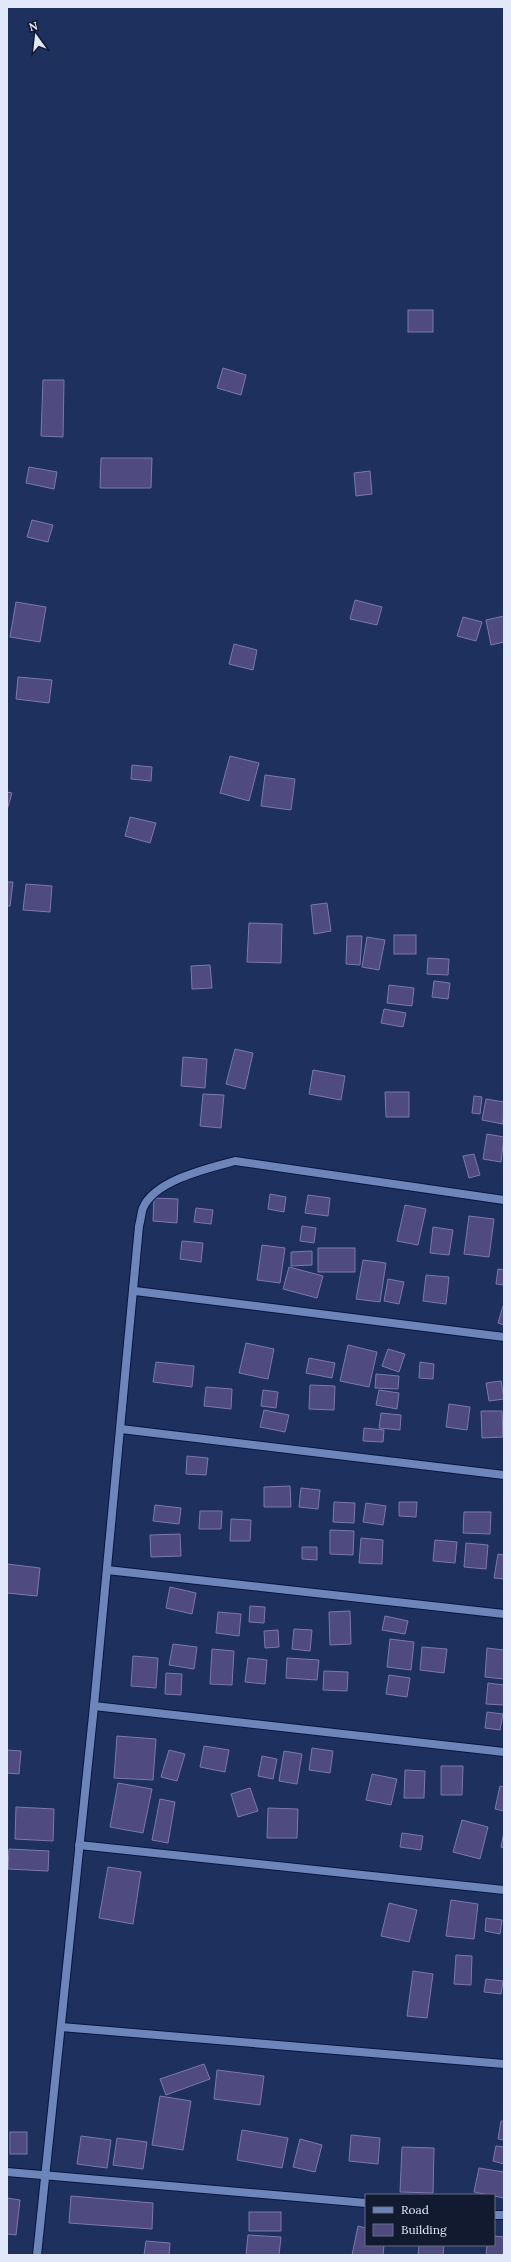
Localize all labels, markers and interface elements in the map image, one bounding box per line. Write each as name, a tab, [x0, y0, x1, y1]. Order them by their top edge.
north arrow	[16, 16, 56, 56]
text: N	[27, 18, 40, 34]
legend	[365, 2194, 495, 2246]
text: Road	[401, 2202, 429, 2217]
text: Building	[401, 2222, 447, 2237]

